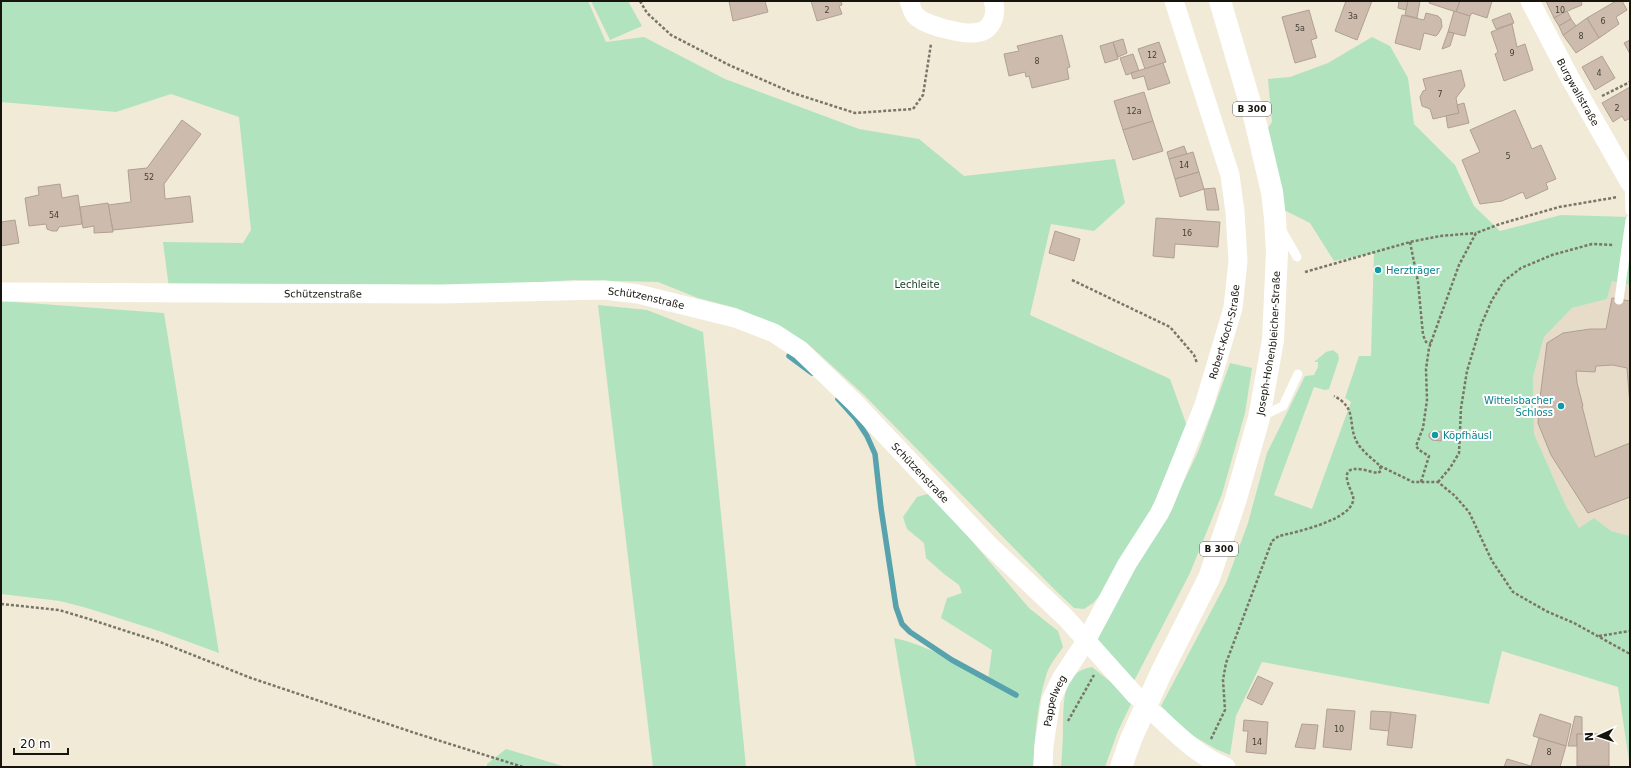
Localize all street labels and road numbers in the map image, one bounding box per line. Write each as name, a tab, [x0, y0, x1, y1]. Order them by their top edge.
street label: Burgwallstraße	[1555, 57, 1601, 128]
road number: B 300	[1233, 102, 1271, 116]
street label: Joseph-Hohenbleicher-Straße	[1254, 271, 1282, 417]
street label: Robert-Koch-Straße	[1207, 284, 1241, 380]
street label: Schützenstraße	[607, 285, 686, 311]
street label: Schützenstraße	[284, 288, 362, 300]
street label: Schützenstraße	[889, 441, 951, 505]
road number: B 300	[1200, 542, 1238, 556]
street label: Pappelweg	[1042, 673, 1068, 727]

